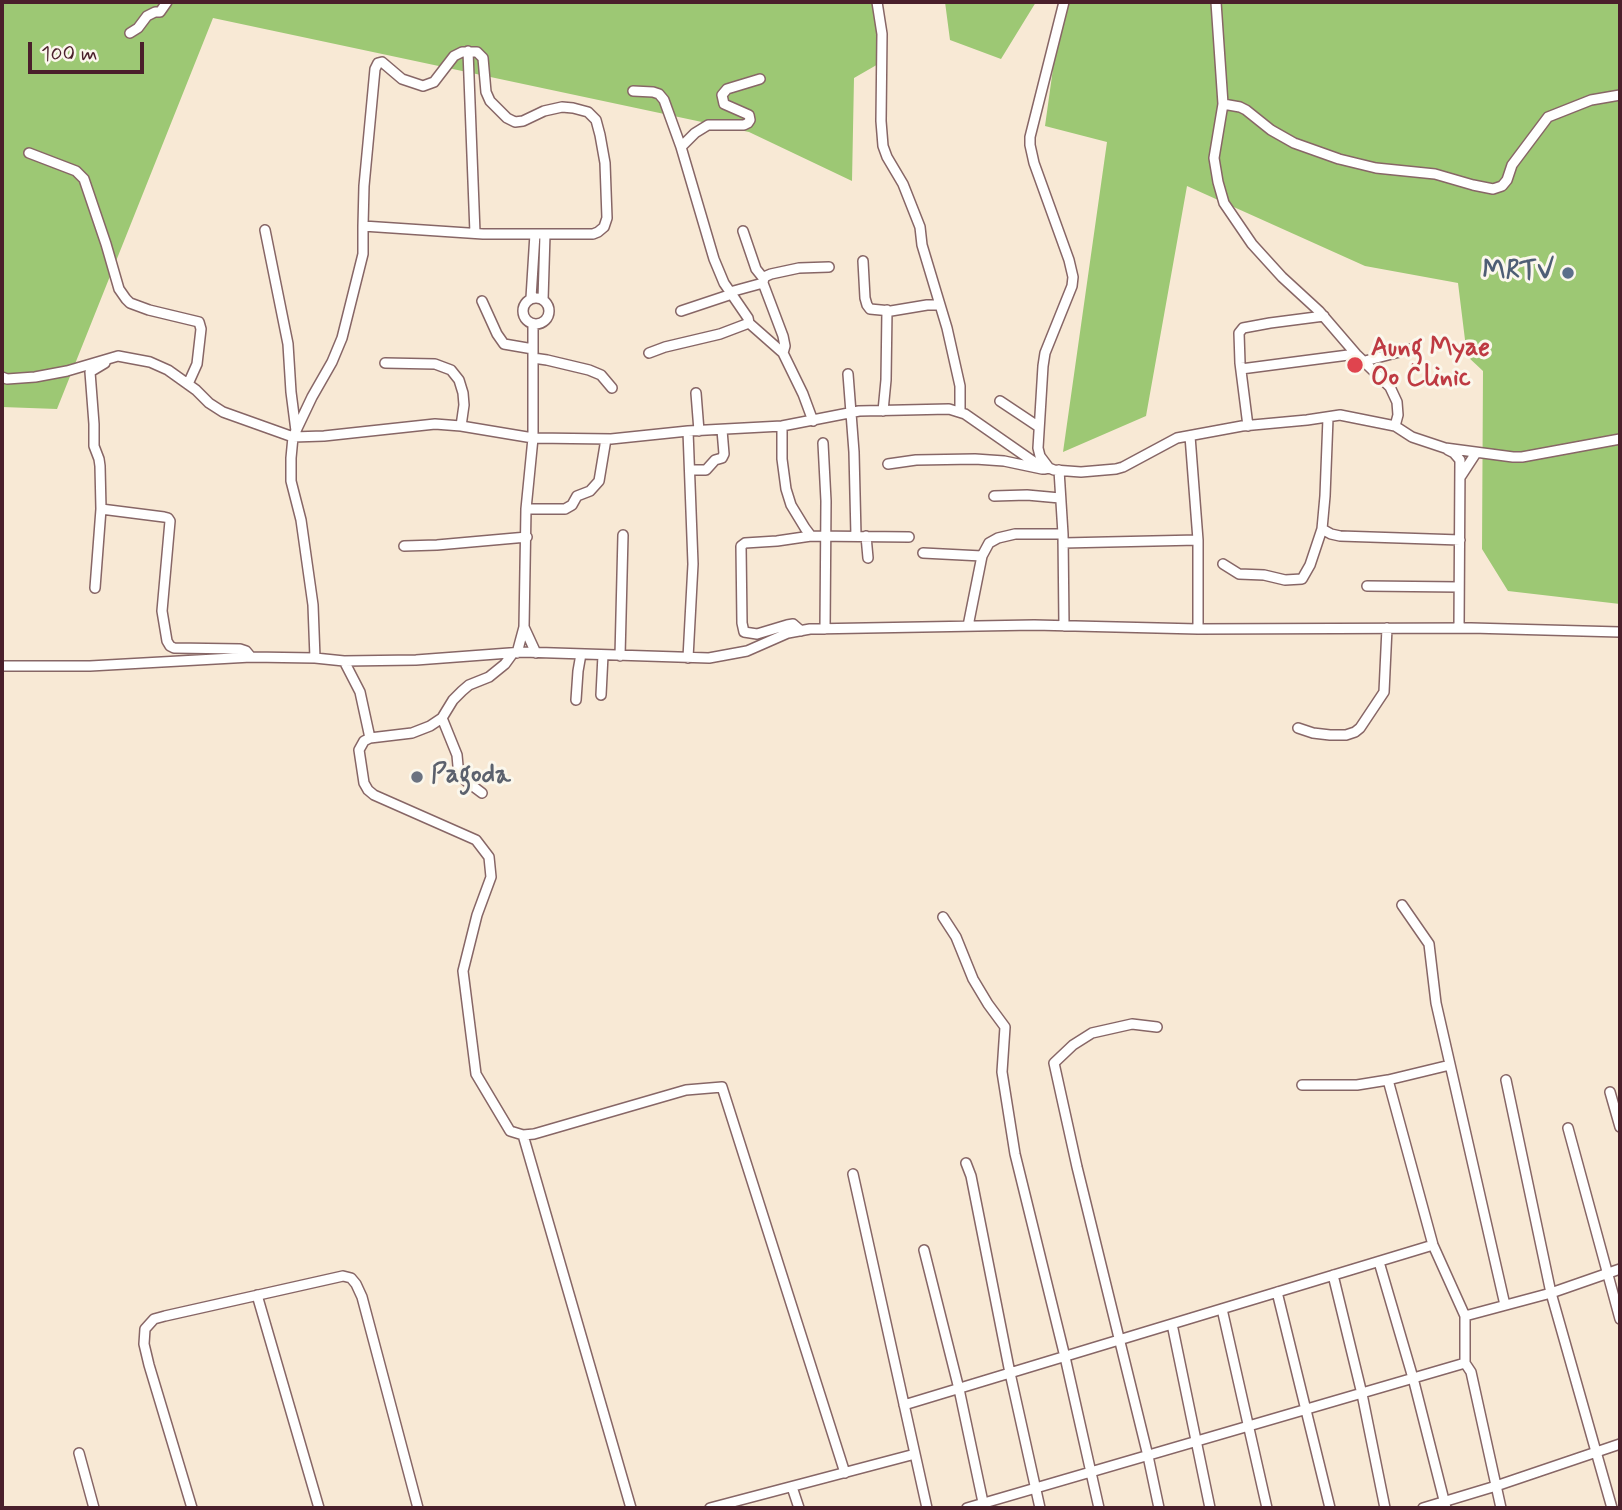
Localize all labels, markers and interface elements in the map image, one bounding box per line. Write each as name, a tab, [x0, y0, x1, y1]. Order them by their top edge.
scale bar	[32, 28, 147, 72]
text: 100 m	[41, 40, 97, 68]
place label: MRTV	[1483, 257, 1554, 289]
marker: MRTV	[1560, 265, 1576, 281]
place label: Aung Myae Oo Clinic	[1371, 334, 1490, 396]
marker: Aung Myae Oo Clinic	[1345, 355, 1365, 375]
place label: Pagoda	[431, 761, 511, 793]
marker: Pagoda	[409, 769, 425, 785]

